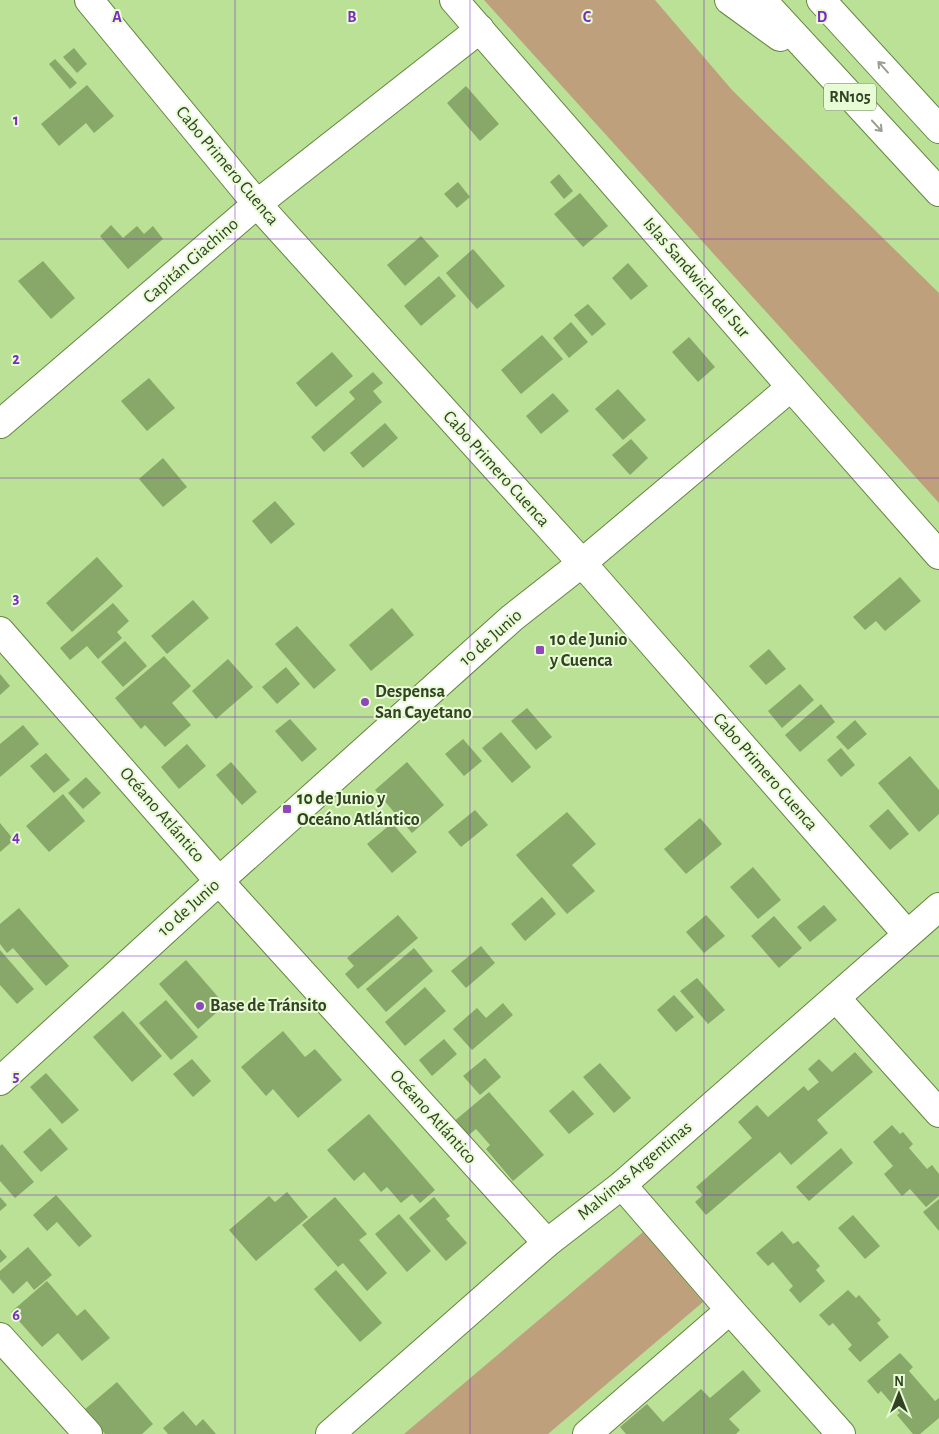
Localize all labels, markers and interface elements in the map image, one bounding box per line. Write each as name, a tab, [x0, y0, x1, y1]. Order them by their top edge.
text: A	[112, 9, 122, 25]
text: B	[347, 9, 357, 25]
text: C	[583, 9, 592, 25]
text: D	[817, 9, 828, 25]
one-way arrow	[877, 61, 888, 74]
road number: RN105	[824, 84, 876, 110]
street label: Cabo Primero Cuenca	[172, 103, 282, 229]
text: 1	[13, 112, 19, 128]
one-way arrow	[872, 120, 883, 133]
street label: Capitán Giachino	[140, 215, 242, 307]
street label: Islas Sandwich del Sur	[639, 215, 753, 342]
text: 2	[12, 351, 20, 367]
street label: Cabo Primero Cuenca	[439, 408, 553, 530]
text: 3	[13, 590, 20, 606]
street label: 10 de Junio	[456, 606, 526, 670]
place label: 10 de Junio y Cuenca	[549, 631, 628, 670]
marker: 10 de Junio y Cuenca	[534, 644, 546, 656]
place label: Despensa San Cayetano	[375, 683, 472, 722]
marker: Despensa San Cayetano	[359, 696, 371, 708]
street label: Cabo Primero Cuenca	[709, 710, 821, 834]
street label: Océano Atlántico	[116, 764, 208, 866]
place label: 10 de Junio y Oceáno Atlántico	[297, 790, 420, 829]
marker: 10 de Junio y Oceáno Atlántico	[281, 803, 293, 815]
text: 4	[12, 829, 20, 845]
street label: 10 de Junio	[155, 876, 223, 940]
place label: Base de Tránsito	[210, 997, 327, 1015]
marker: Base de Tránsito	[194, 1000, 206, 1012]
street label: Océano Atlántico	[386, 1067, 480, 1168]
text: 5	[13, 1068, 20, 1084]
street label: Malvinas Argentinas	[575, 1118, 695, 1224]
text: 6	[12, 1307, 20, 1323]
north arrow	[874, 1369, 924, 1419]
text: N	[894, 1375, 904, 1389]

